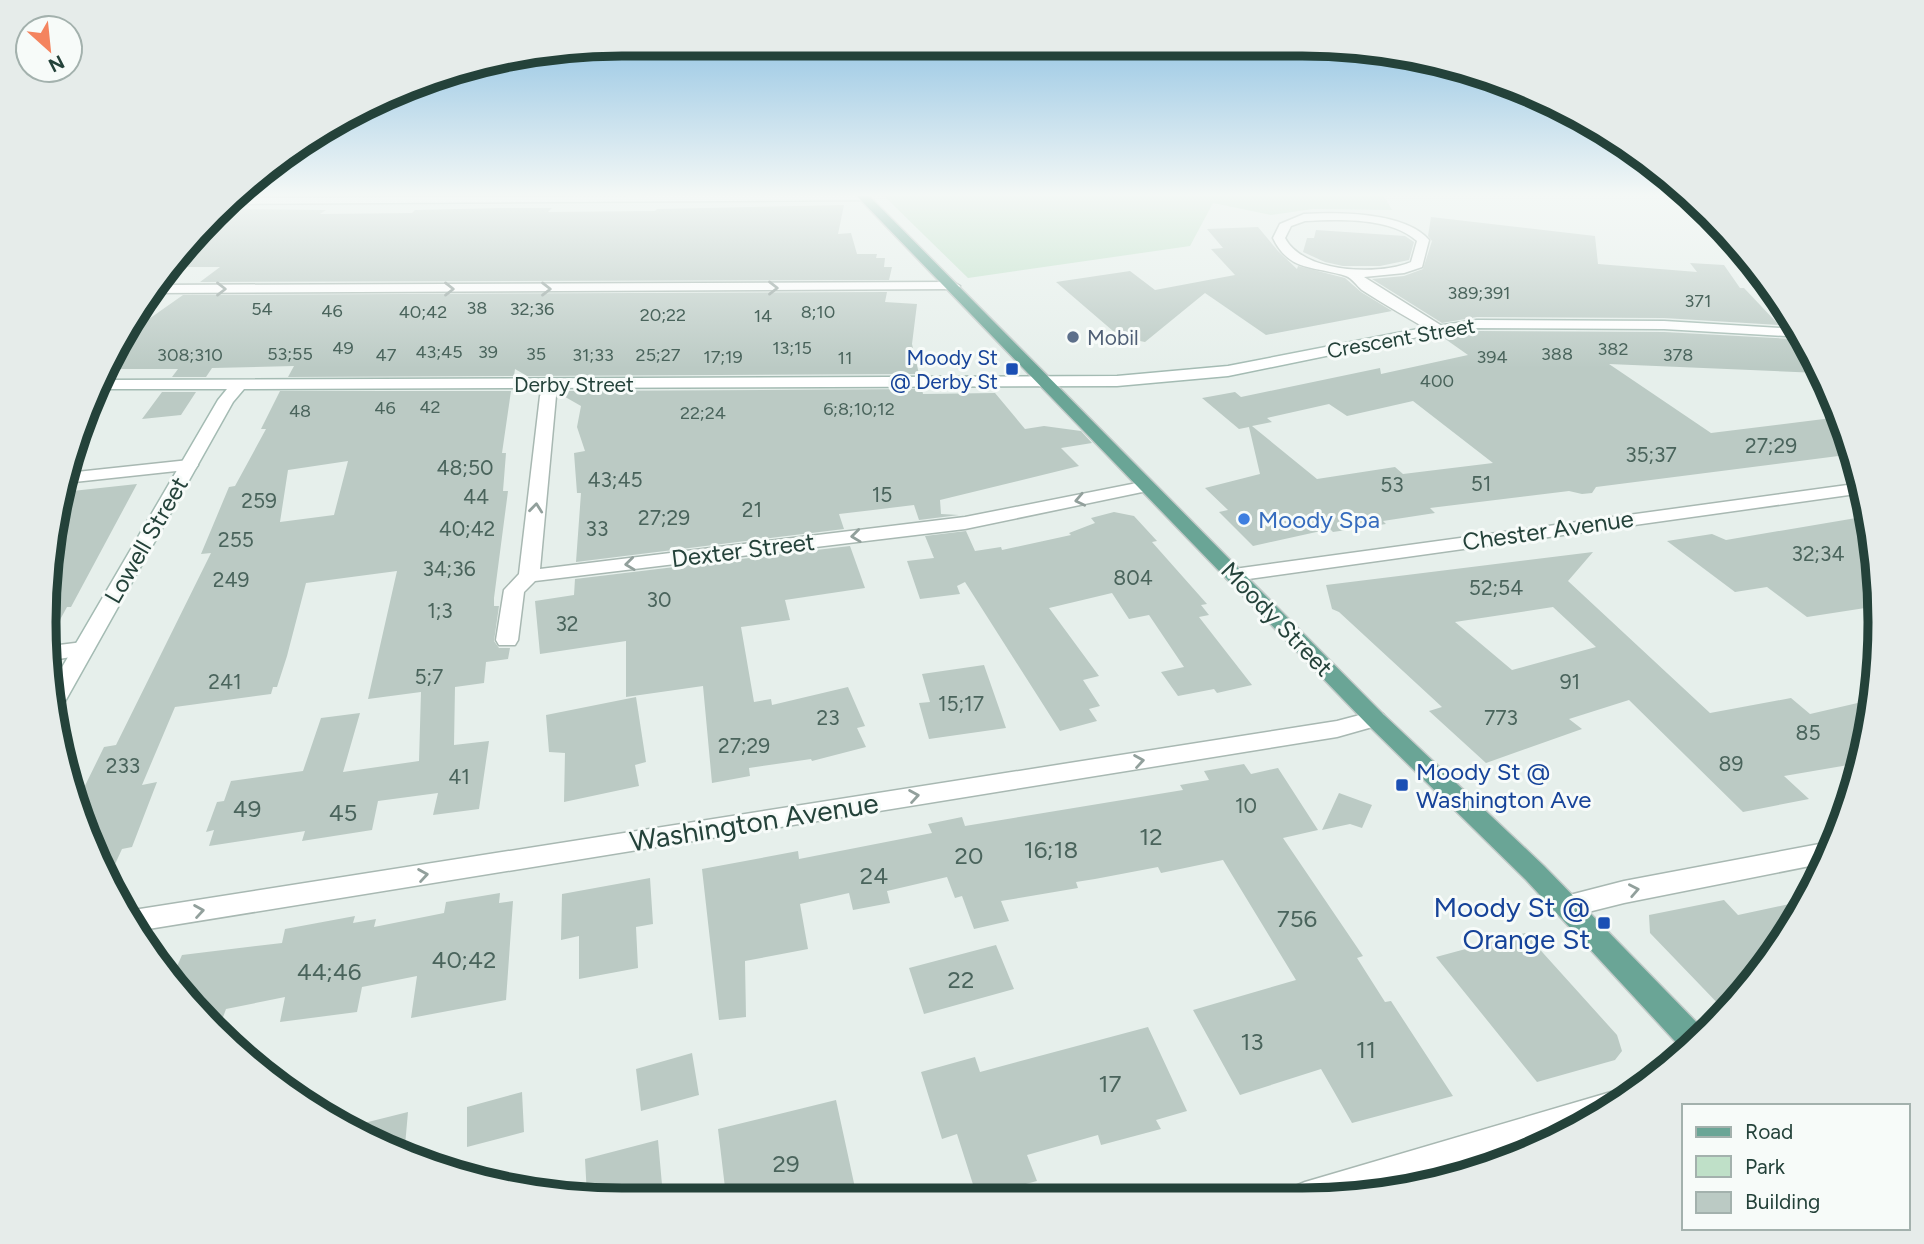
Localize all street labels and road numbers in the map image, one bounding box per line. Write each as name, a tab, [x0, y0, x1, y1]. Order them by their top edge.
street label: Crescent Street	[1325, 313, 1477, 363]
street label: Derby Street	[514, 372, 634, 397]
street label: Lowell Street	[98, 472, 194, 608]
street label: Chester Avenue	[1461, 504, 1635, 556]
street label: Dexter Street	[670, 527, 816, 573]
street label: Moody Street	[1215, 556, 1339, 682]
street label: Washington Avenue	[627, 786, 881, 858]

